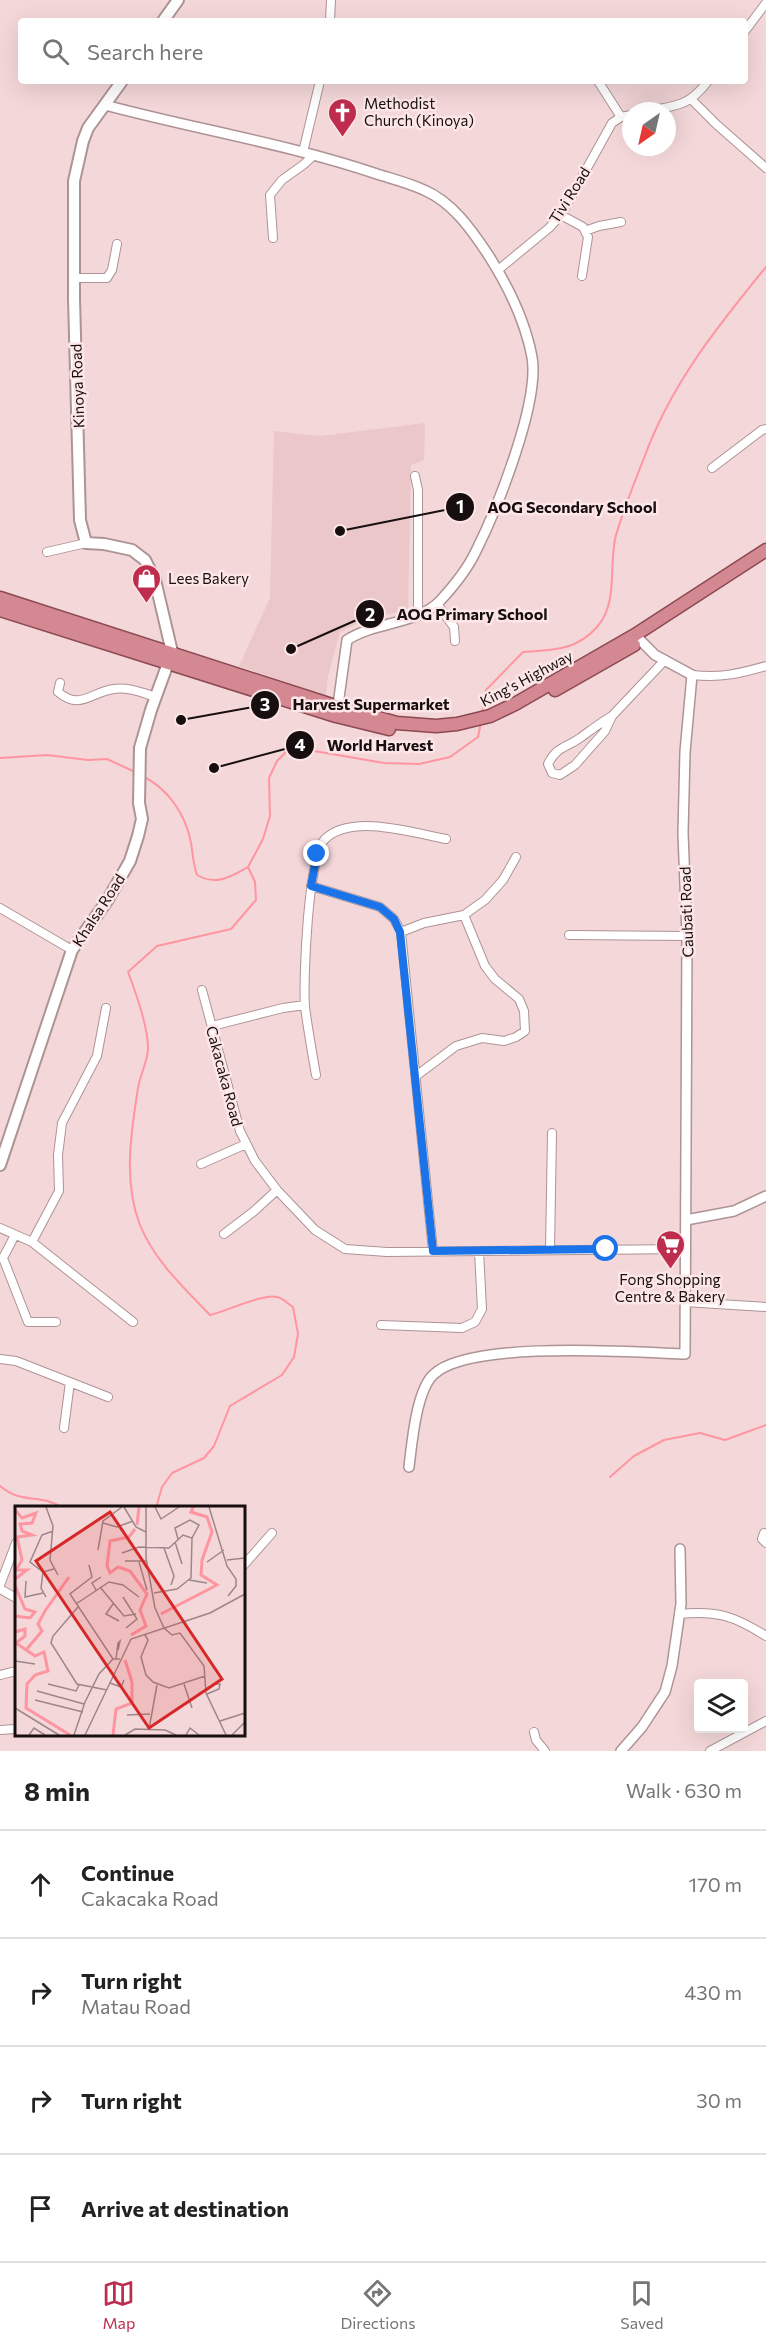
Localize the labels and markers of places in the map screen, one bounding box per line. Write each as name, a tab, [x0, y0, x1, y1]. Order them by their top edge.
place label: Methodist Church (Kinoya)	[364, 94, 474, 129]
church icon: Methodist Church (Kinoya)	[327, 96, 359, 138]
callout: AOG Secondary School	[445, 490, 669, 524]
shop icon: Lees Bakery	[131, 562, 163, 604]
place label: Lees Bakery	[168, 569, 249, 587]
callout: AOG Primary School	[355, 597, 560, 631]
callout: Harvest Supermarket	[250, 688, 461, 722]
callout: World Harvest	[285, 728, 446, 762]
supermarket icon: Fong Shopping Centre & Bakery	[654, 1228, 686, 1270]
place label: Fong Shopping Centre & Bakery	[615, 1270, 725, 1305]

